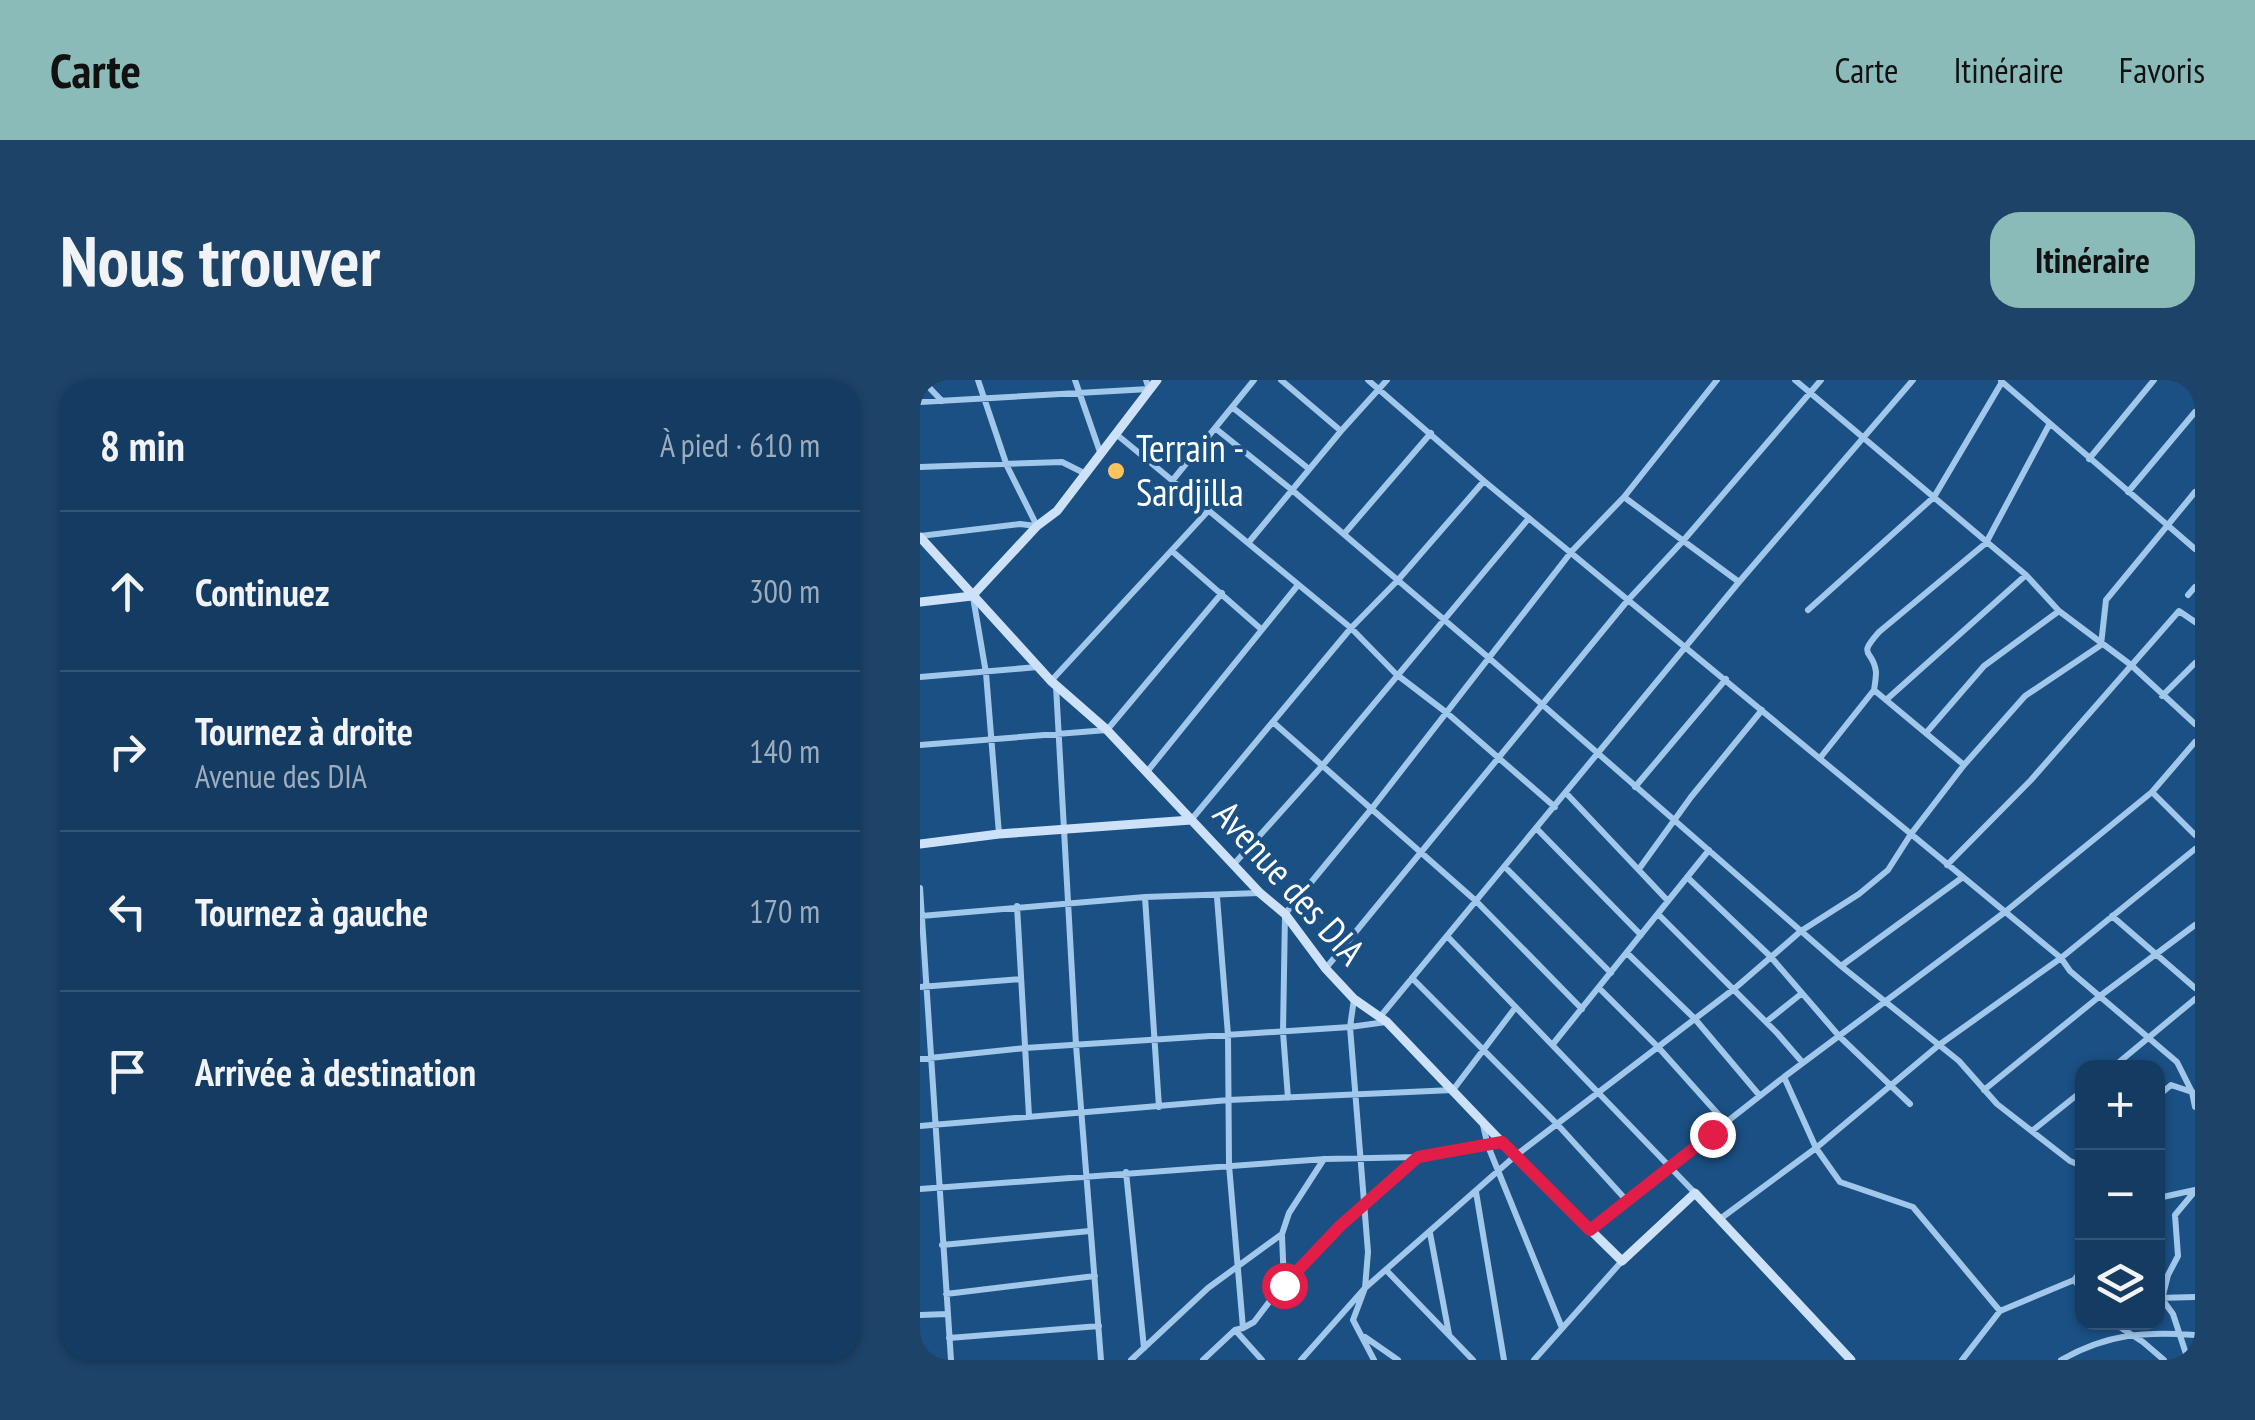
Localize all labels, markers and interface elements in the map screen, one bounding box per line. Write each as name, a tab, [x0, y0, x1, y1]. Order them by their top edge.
text: Carte	[50, 39, 141, 101]
text: Carte	[1835, 47, 1898, 93]
text: Itinéraire	[1953, 47, 2064, 93]
text: Favoris	[2119, 47, 2205, 93]
button: Itinéraire	[1990, 212, 2195, 308]
text: Nous trouver	[60, 215, 380, 305]
text: 8 min	[100, 418, 185, 473]
place label: Terrain - Sardjilla	[1136, 423, 1244, 516]
text: À pied · 610 m	[660, 424, 820, 466]
marker: Terrain - Sardjilla	[1105, 460, 1127, 482]
icon: ahead	[100, 564, 155, 619]
text: Continuez	[195, 567, 330, 616]
text: 300 m	[749, 570, 820, 612]
text: Tournez à droite	[195, 706, 413, 755]
icon: right	[100, 724, 155, 779]
text: 140 m	[749, 730, 820, 772]
text: Avenue des DIA	[195, 755, 367, 797]
street label: Avenue des DIA	[1204, 790, 1377, 974]
icon: left	[100, 884, 155, 939]
text: Tournez à gauche	[195, 887, 428, 936]
text: 170 m	[749, 890, 820, 932]
icon: arrive	[100, 1044, 155, 1099]
text: Arrivée à destination	[195, 1047, 476, 1096]
map controls	[2075, 1060, 2165, 1330]
button: +	[2075, 1060, 2165, 1150]
route end	[1690, 1112, 1736, 1158]
button: −	[2075, 1150, 2165, 1240]
button: layers	[2075, 1240, 2165, 1330]
route start	[1262, 1263, 1308, 1309]

